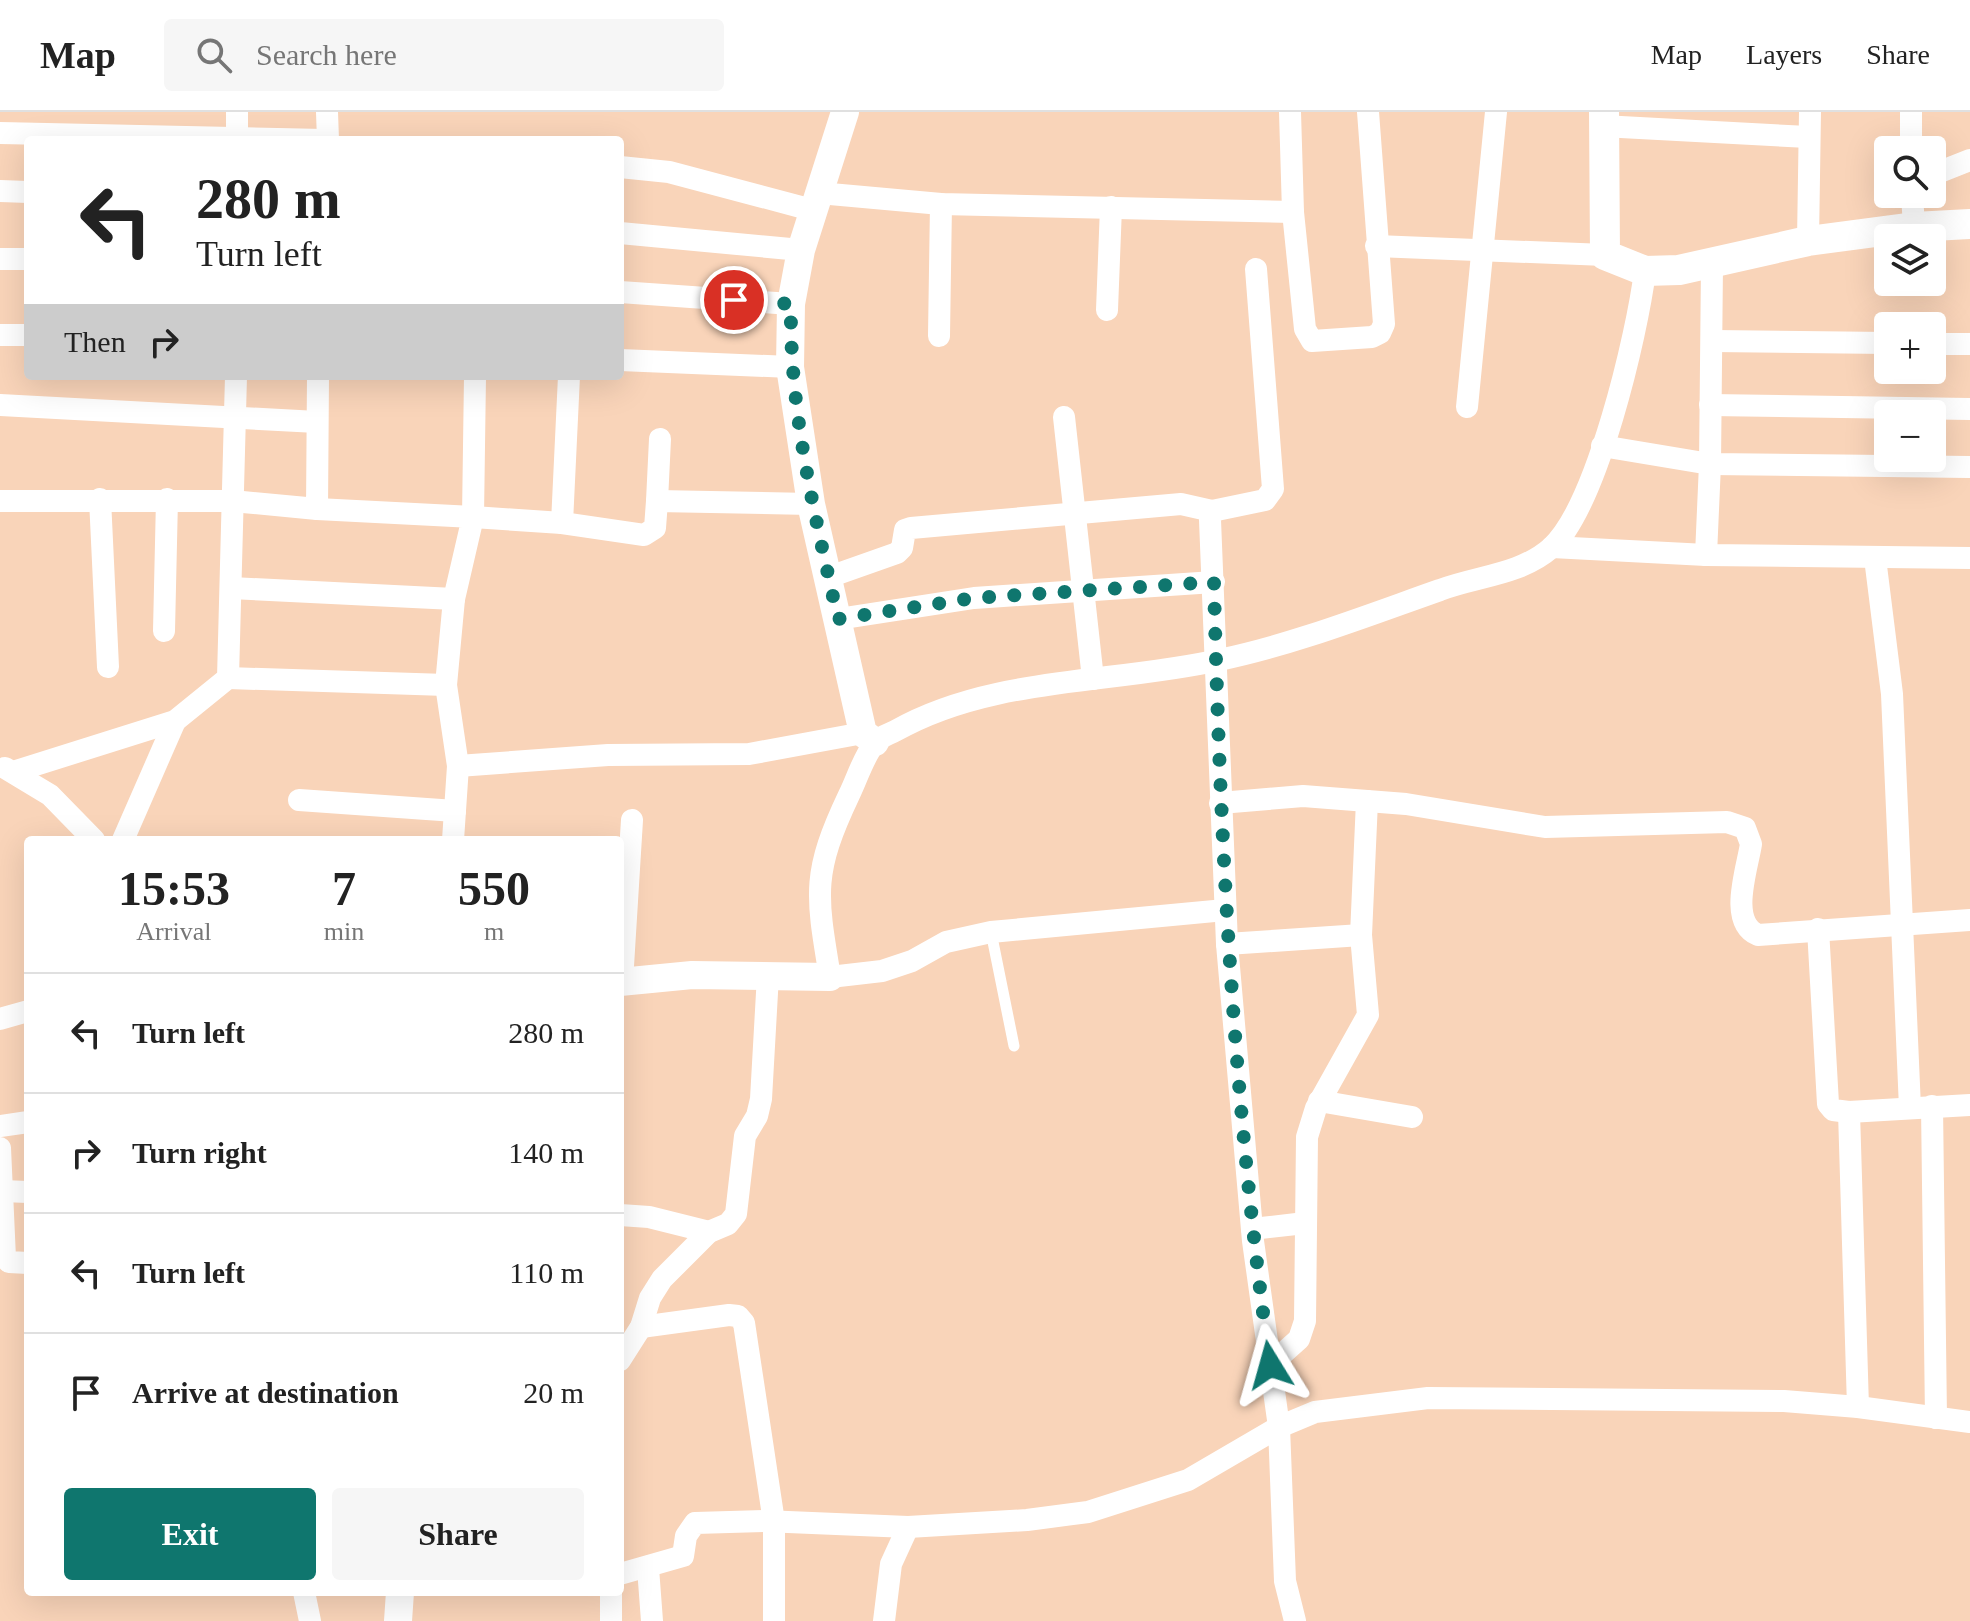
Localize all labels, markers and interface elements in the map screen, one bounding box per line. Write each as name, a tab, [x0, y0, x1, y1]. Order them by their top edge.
search box	[164, 19, 724, 91]
icon: search	[192, 33, 236, 77]
text: Map	[40, 34, 116, 76]
text: Search here	[256, 38, 397, 71]
text: Map	[1651, 39, 1702, 70]
text: Layers	[1746, 39, 1822, 70]
text: Share	[1866, 39, 1930, 70]
map controls	[1874, 136, 1946, 472]
button: search	[1874, 136, 1946, 208]
icon: left	[64, 168, 168, 272]
text: 280 m	[196, 168, 341, 230]
button: layers	[1874, 224, 1946, 296]
text: Turn left	[196, 234, 322, 274]
pin	[700, 266, 768, 334]
icon: arrive	[712, 278, 756, 322]
button: +	[1874, 312, 1946, 384]
icon: right	[142, 320, 186, 364]
text: Then	[64, 325, 126, 358]
button: −	[1874, 400, 1946, 472]
text: 15:53	[118, 862, 230, 915]
text: 7	[332, 862, 356, 915]
text: 550	[458, 862, 530, 915]
text: Arrival	[136, 917, 211, 946]
text: min	[324, 917, 364, 946]
text: m	[484, 917, 504, 946]
icon: left	[64, 1011, 108, 1055]
text: Turn left	[132, 1016, 245, 1049]
text: 280 m	[508, 1016, 584, 1049]
icon: right	[64, 1131, 108, 1175]
text: Turn right	[132, 1136, 267, 1169]
text: 140 m	[508, 1136, 584, 1169]
icon: left	[64, 1251, 108, 1295]
text: Turn left	[132, 1256, 245, 1289]
text: 110 m	[509, 1256, 584, 1289]
position arrow	[1228, 1323, 1312, 1407]
icon: arrive	[64, 1371, 108, 1415]
text: Arrive at destination	[132, 1376, 399, 1409]
text: 20 m	[523, 1376, 584, 1409]
button: Exit	[64, 1488, 316, 1580]
button: Share	[332, 1488, 584, 1580]

